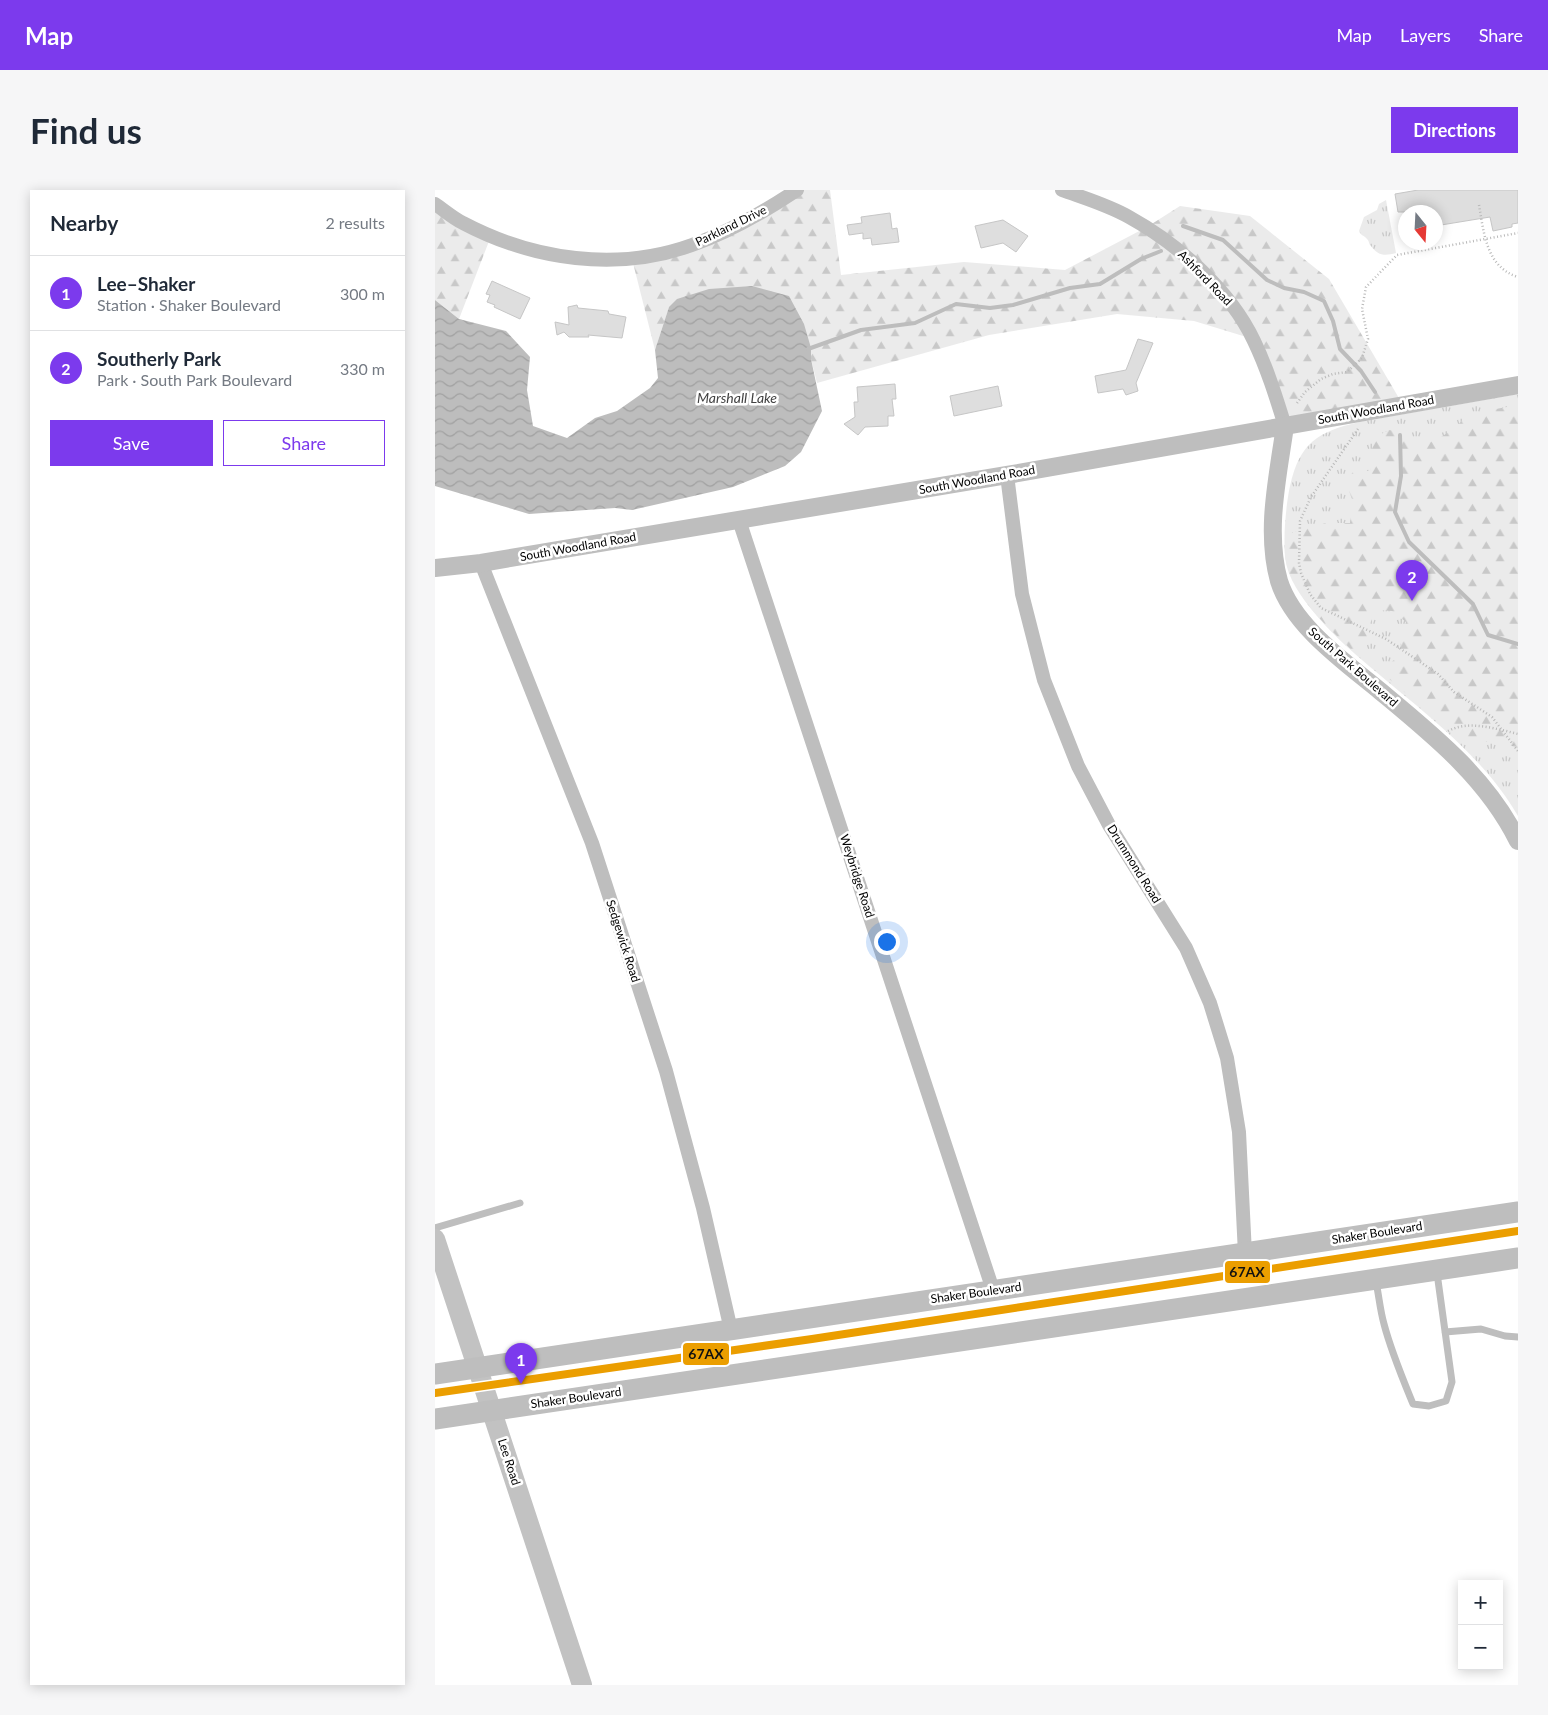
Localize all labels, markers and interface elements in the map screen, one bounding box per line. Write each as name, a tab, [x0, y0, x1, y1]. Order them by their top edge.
text: Map	[25, 21, 73, 50]
text: Map	[1336, 24, 1372, 46]
text: Layers	[1400, 24, 1451, 46]
text: Share	[1479, 24, 1523, 46]
button: Directions	[1391, 107, 1518, 153]
text: Find us	[30, 109, 142, 151]
street label: Parkland Drive	[693, 202, 769, 249]
north arrow	[1398, 205, 1443, 250]
text: Nearby	[50, 210, 118, 235]
text: 2 results	[325, 213, 385, 232]
street label: Ashford Road	[1175, 247, 1236, 309]
text: Lee–Shaker	[97, 272, 195, 295]
text: 1	[61, 284, 71, 303]
text: 300 m	[340, 284, 385, 303]
text: Station · Shaker Boulevard	[97, 295, 281, 314]
text: Southerly Park	[97, 347, 221, 370]
text: 2	[61, 359, 71, 378]
text: 330 m	[340, 359, 385, 378]
text: Park · South Park Boulevard	[97, 370, 292, 389]
water label: Marshall Lake	[697, 389, 777, 406]
street label: South Woodland Road	[1317, 392, 1435, 427]
button: Save	[50, 420, 213, 466]
button: Share	[223, 420, 385, 466]
street label: South Woodland Road	[918, 462, 1036, 497]
street label: South Woodland Road	[519, 529, 637, 564]
pin: 2	[1396, 560, 1428, 601]
street label: South Park Boulevard	[1306, 624, 1401, 710]
street label: Drummond Road	[1104, 822, 1165, 906]
street label: Weybridge Road	[837, 832, 878, 920]
street label: Sedgewick Road	[603, 898, 644, 984]
your location	[874, 929, 900, 955]
street label: Shaker Boulevard	[1331, 1218, 1423, 1247]
line badge: 67AX	[1224, 1260, 1271, 1284]
text: 67AX	[1229, 1263, 1265, 1280]
street label: Shaker Boulevard	[930, 1279, 1022, 1306]
line badge: 67AX	[682, 1342, 730, 1366]
pin: 1	[505, 1343, 537, 1384]
text: 67AX	[688, 1345, 724, 1362]
street label: Shaker Boulevard	[530, 1384, 622, 1411]
street label: Lee Road	[495, 1437, 524, 1487]
map controls	[1458, 1580, 1503, 1670]
button: +	[1458, 1580, 1503, 1625]
button: −	[1458, 1625, 1503, 1670]

